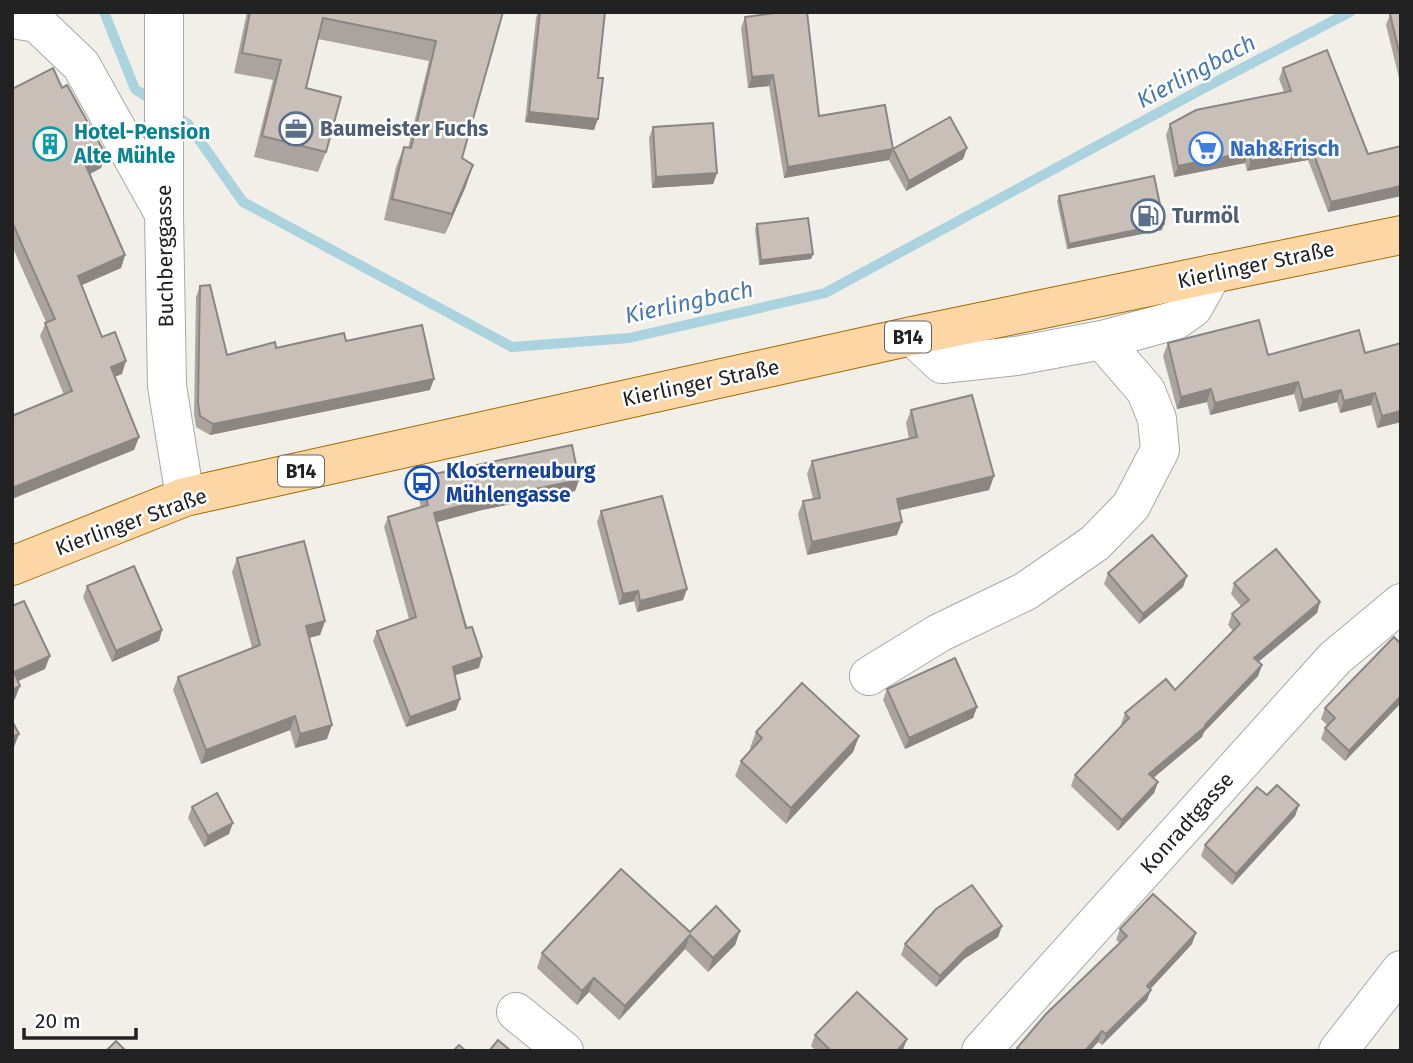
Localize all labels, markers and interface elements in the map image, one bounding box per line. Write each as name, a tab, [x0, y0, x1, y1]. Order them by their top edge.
water label: Kierlingbach	[1132, 28, 1260, 114]
office icon: Baumeister Fuchs	[277, 110, 315, 148]
place label: Baumeister Fuchs	[320, 116, 488, 142]
place label: Hotel-Pension Alte Mühle	[73, 119, 210, 169]
building icon: Hotel-Pension Alte Mühle	[31, 125, 69, 163]
supermarket icon: Nah&Frisch	[1187, 130, 1225, 168]
place label: Nah&Frisch	[1230, 136, 1340, 162]
street label: Buchberggasse	[151, 185, 179, 327]
fuel station icon: Turmöl	[1129, 197, 1167, 235]
place label: Turmöl	[1172, 203, 1240, 229]
street label: Kierlinger Straße	[1175, 236, 1337, 294]
water label: Kierlingbach	[622, 275, 756, 329]
road number: B14	[885, 322, 931, 352]
street label: Kierlinger Straße	[620, 354, 782, 412]
road number: B14	[278, 456, 324, 486]
place label: Klosterneuburg Mühlengasse	[446, 458, 596, 508]
bus stop icon: Klosterneuburg Mühlengasse	[403, 464, 441, 502]
street label: Kierlinger Straße	[52, 482, 210, 562]
street label: Konradtgasse	[1135, 767, 1239, 879]
scale bar	[24, 996, 136, 1040]
text: 20 m	[35, 1008, 81, 1034]

